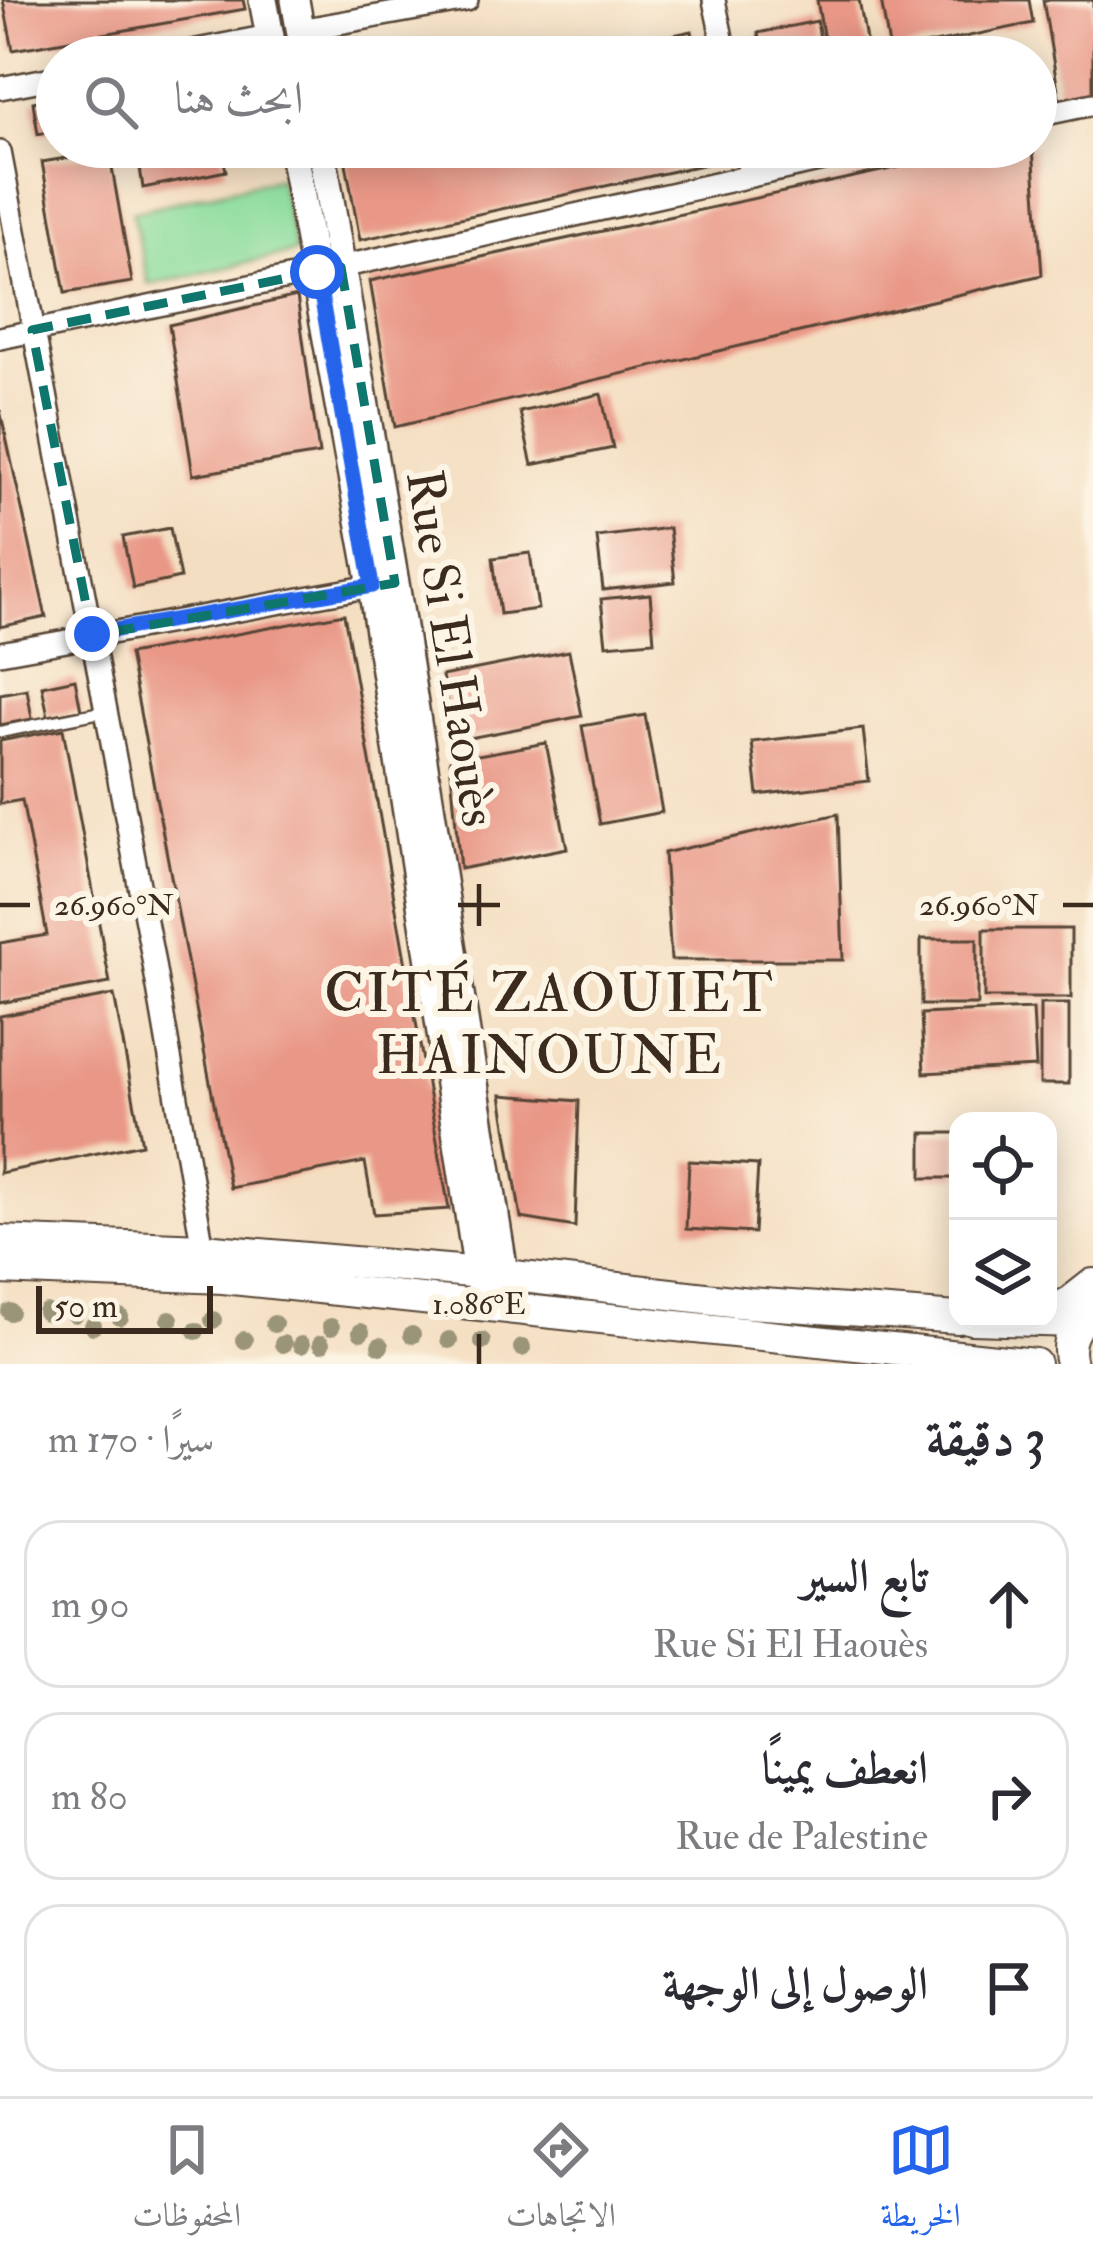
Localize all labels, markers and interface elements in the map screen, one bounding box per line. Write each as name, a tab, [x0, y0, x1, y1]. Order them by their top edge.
search box	[36, 36, 1057, 168]
icon: search	[78, 69, 144, 135]
text: ابحث هنا	[174, 71, 304, 127]
route start	[290, 245, 344, 299]
street label: Rue Si El Haouès	[391, 466, 511, 831]
route end	[65, 607, 119, 661]
text: 26.960°N	[54, 887, 174, 924]
text: 26.960°N	[919, 887, 1039, 924]
district label: CITÉ ZAOUIET HAINOUNE	[324, 959, 776, 1090]
map controls	[949, 1112, 1057, 1328]
button: locate	[949, 1112, 1057, 1220]
button: layers	[949, 1220, 1057, 1328]
scale bar	[36, 1280, 213, 1333]
text: 50 m	[54, 1286, 118, 1327]
text: 1.086°E	[432, 1286, 526, 1323]
text: 3 دقيقة	[926, 1407, 1045, 1471]
text: سيرًا · 170 m	[48, 1415, 214, 1464]
text: تابع السير	[801, 1549, 928, 1605]
icon: ahead	[976, 1571, 1042, 1637]
text: 90 m	[51, 1580, 129, 1629]
text: Rue Si El Haouès	[653, 1620, 928, 1669]
text: انعطف يمينًا	[762, 1741, 928, 1797]
icon: right	[976, 1763, 1042, 1829]
text: 80 m	[51, 1772, 128, 1821]
text: Rue de Palestine	[675, 1812, 928, 1861]
icon: arrive	[976, 1955, 1042, 2021]
text: الوصول إلى الوجهة	[663, 1957, 928, 2013]
tab: المحفوظات	[132, 2117, 241, 2247]
tab: الاتجاهات	[506, 2117, 616, 2247]
tab: الخريطة	[880, 2117, 961, 2247]

